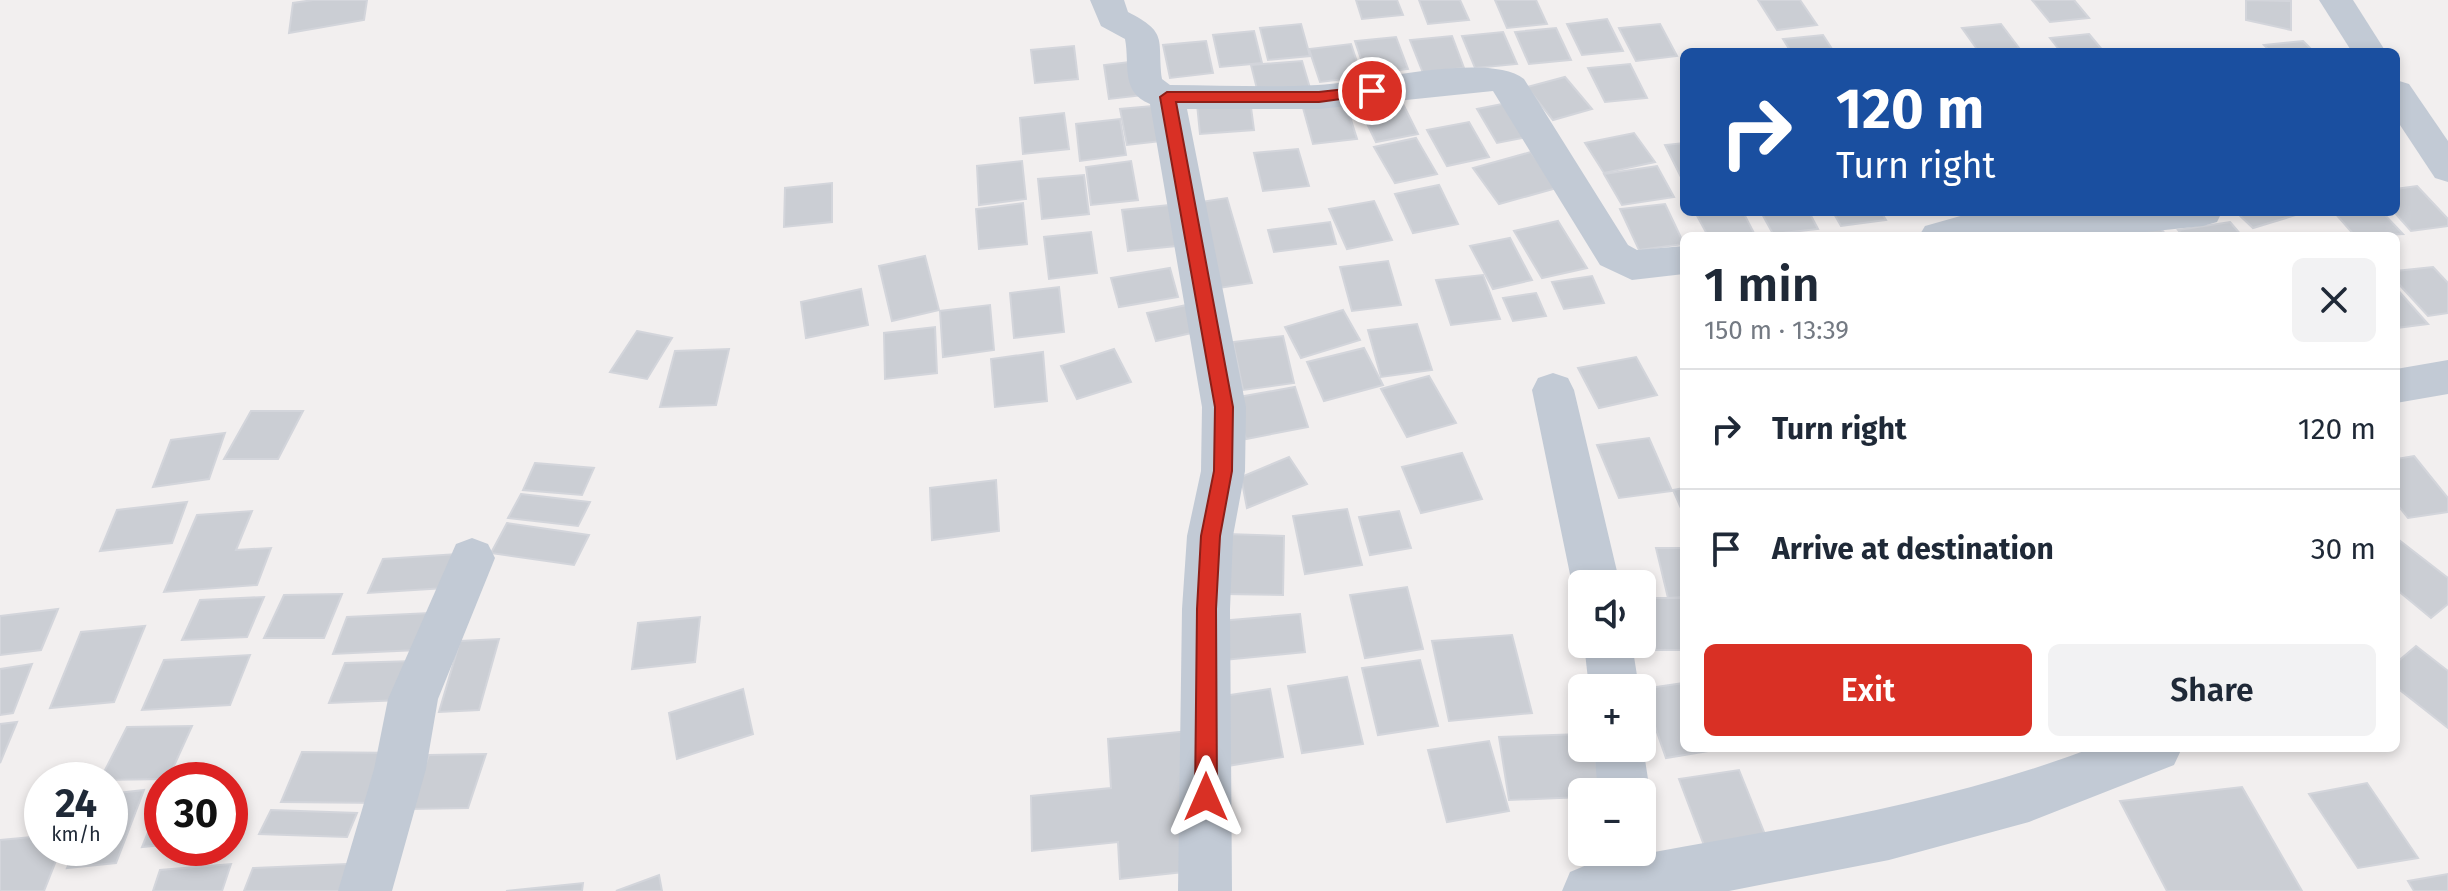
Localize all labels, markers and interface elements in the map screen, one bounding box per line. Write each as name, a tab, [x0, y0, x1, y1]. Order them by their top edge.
pin	[1338, 57, 1406, 125]
icon: arrive	[1350, 69, 1394, 113]
text: 120 m	[1836, 76, 1984, 143]
icon: right	[1704, 80, 1808, 184]
text: Turn right	[1836, 144, 1996, 188]
text: 1 min	[1704, 256, 1820, 314]
button: close	[2292, 258, 2376, 342]
text: 150 m · 13:39	[1704, 315, 1849, 346]
icon: right	[1704, 407, 1748, 451]
text: Turn right	[1772, 411, 1907, 447]
text: 120 m	[2298, 411, 2376, 447]
icon: arrive	[1704, 527, 1748, 571]
text: Arrive at destination	[1772, 531, 2054, 567]
text: 30 m	[2311, 531, 2376, 567]
map controls	[1568, 570, 1656, 866]
button: sound	[1568, 570, 1656, 658]
button: Exit	[1704, 644, 2032, 736]
button: Share	[2048, 644, 2376, 736]
button: +	[1568, 674, 1656, 762]
position arrow	[1164, 755, 1248, 839]
speed limit sign: 30	[144, 762, 248, 866]
button: −	[1568, 778, 1656, 866]
text: 24	[55, 780, 97, 828]
text: km/h	[51, 822, 101, 846]

